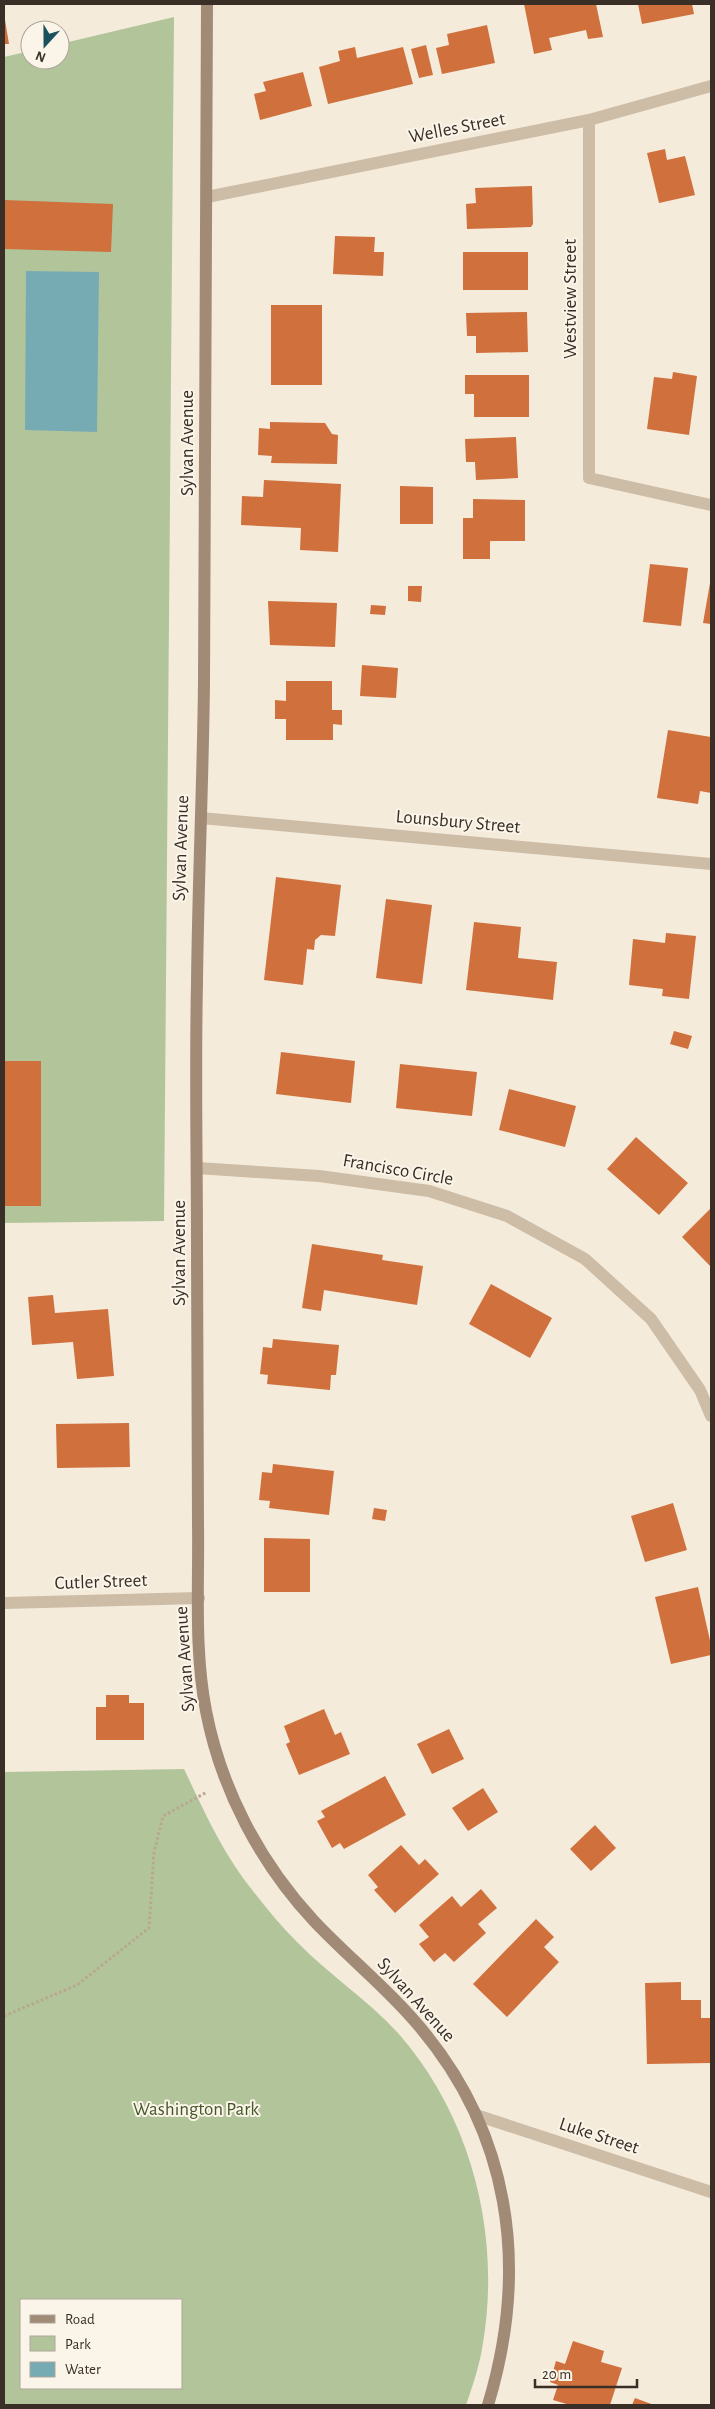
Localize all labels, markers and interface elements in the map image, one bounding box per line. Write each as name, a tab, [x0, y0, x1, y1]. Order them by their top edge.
north arrow	[20, 20, 70, 70]
text: N	[34, 48, 48, 64]
street label: Welles Street	[407, 109, 507, 147]
street label: Westview Street	[561, 239, 580, 359]
street label: Sylvan Avenue	[178, 390, 197, 496]
street label: Sylvan Avenue	[170, 795, 192, 901]
street label: Lounsbury Street	[395, 807, 521, 837]
street label: Francisco Circle	[341, 1151, 455, 1189]
street label: Sylvan Avenue	[170, 1200, 189, 1306]
street label: Cutler Street	[54, 1571, 148, 1593]
street label: Sylvan Avenue	[172, 1605, 198, 1713]
street label: Sylvan Avenue	[373, 1954, 459, 2046]
park label: Washington Park	[133, 2100, 259, 2119]
street label: Luke Street	[557, 2114, 641, 2158]
legend	[20, 2299, 182, 2389]
text: Road	[65, 2312, 95, 2327]
text: Park	[65, 2337, 91, 2352]
scale bar	[535, 2356, 638, 2388]
text: Water	[65, 2362, 101, 2377]
text: 20 m	[542, 2367, 571, 2382]

